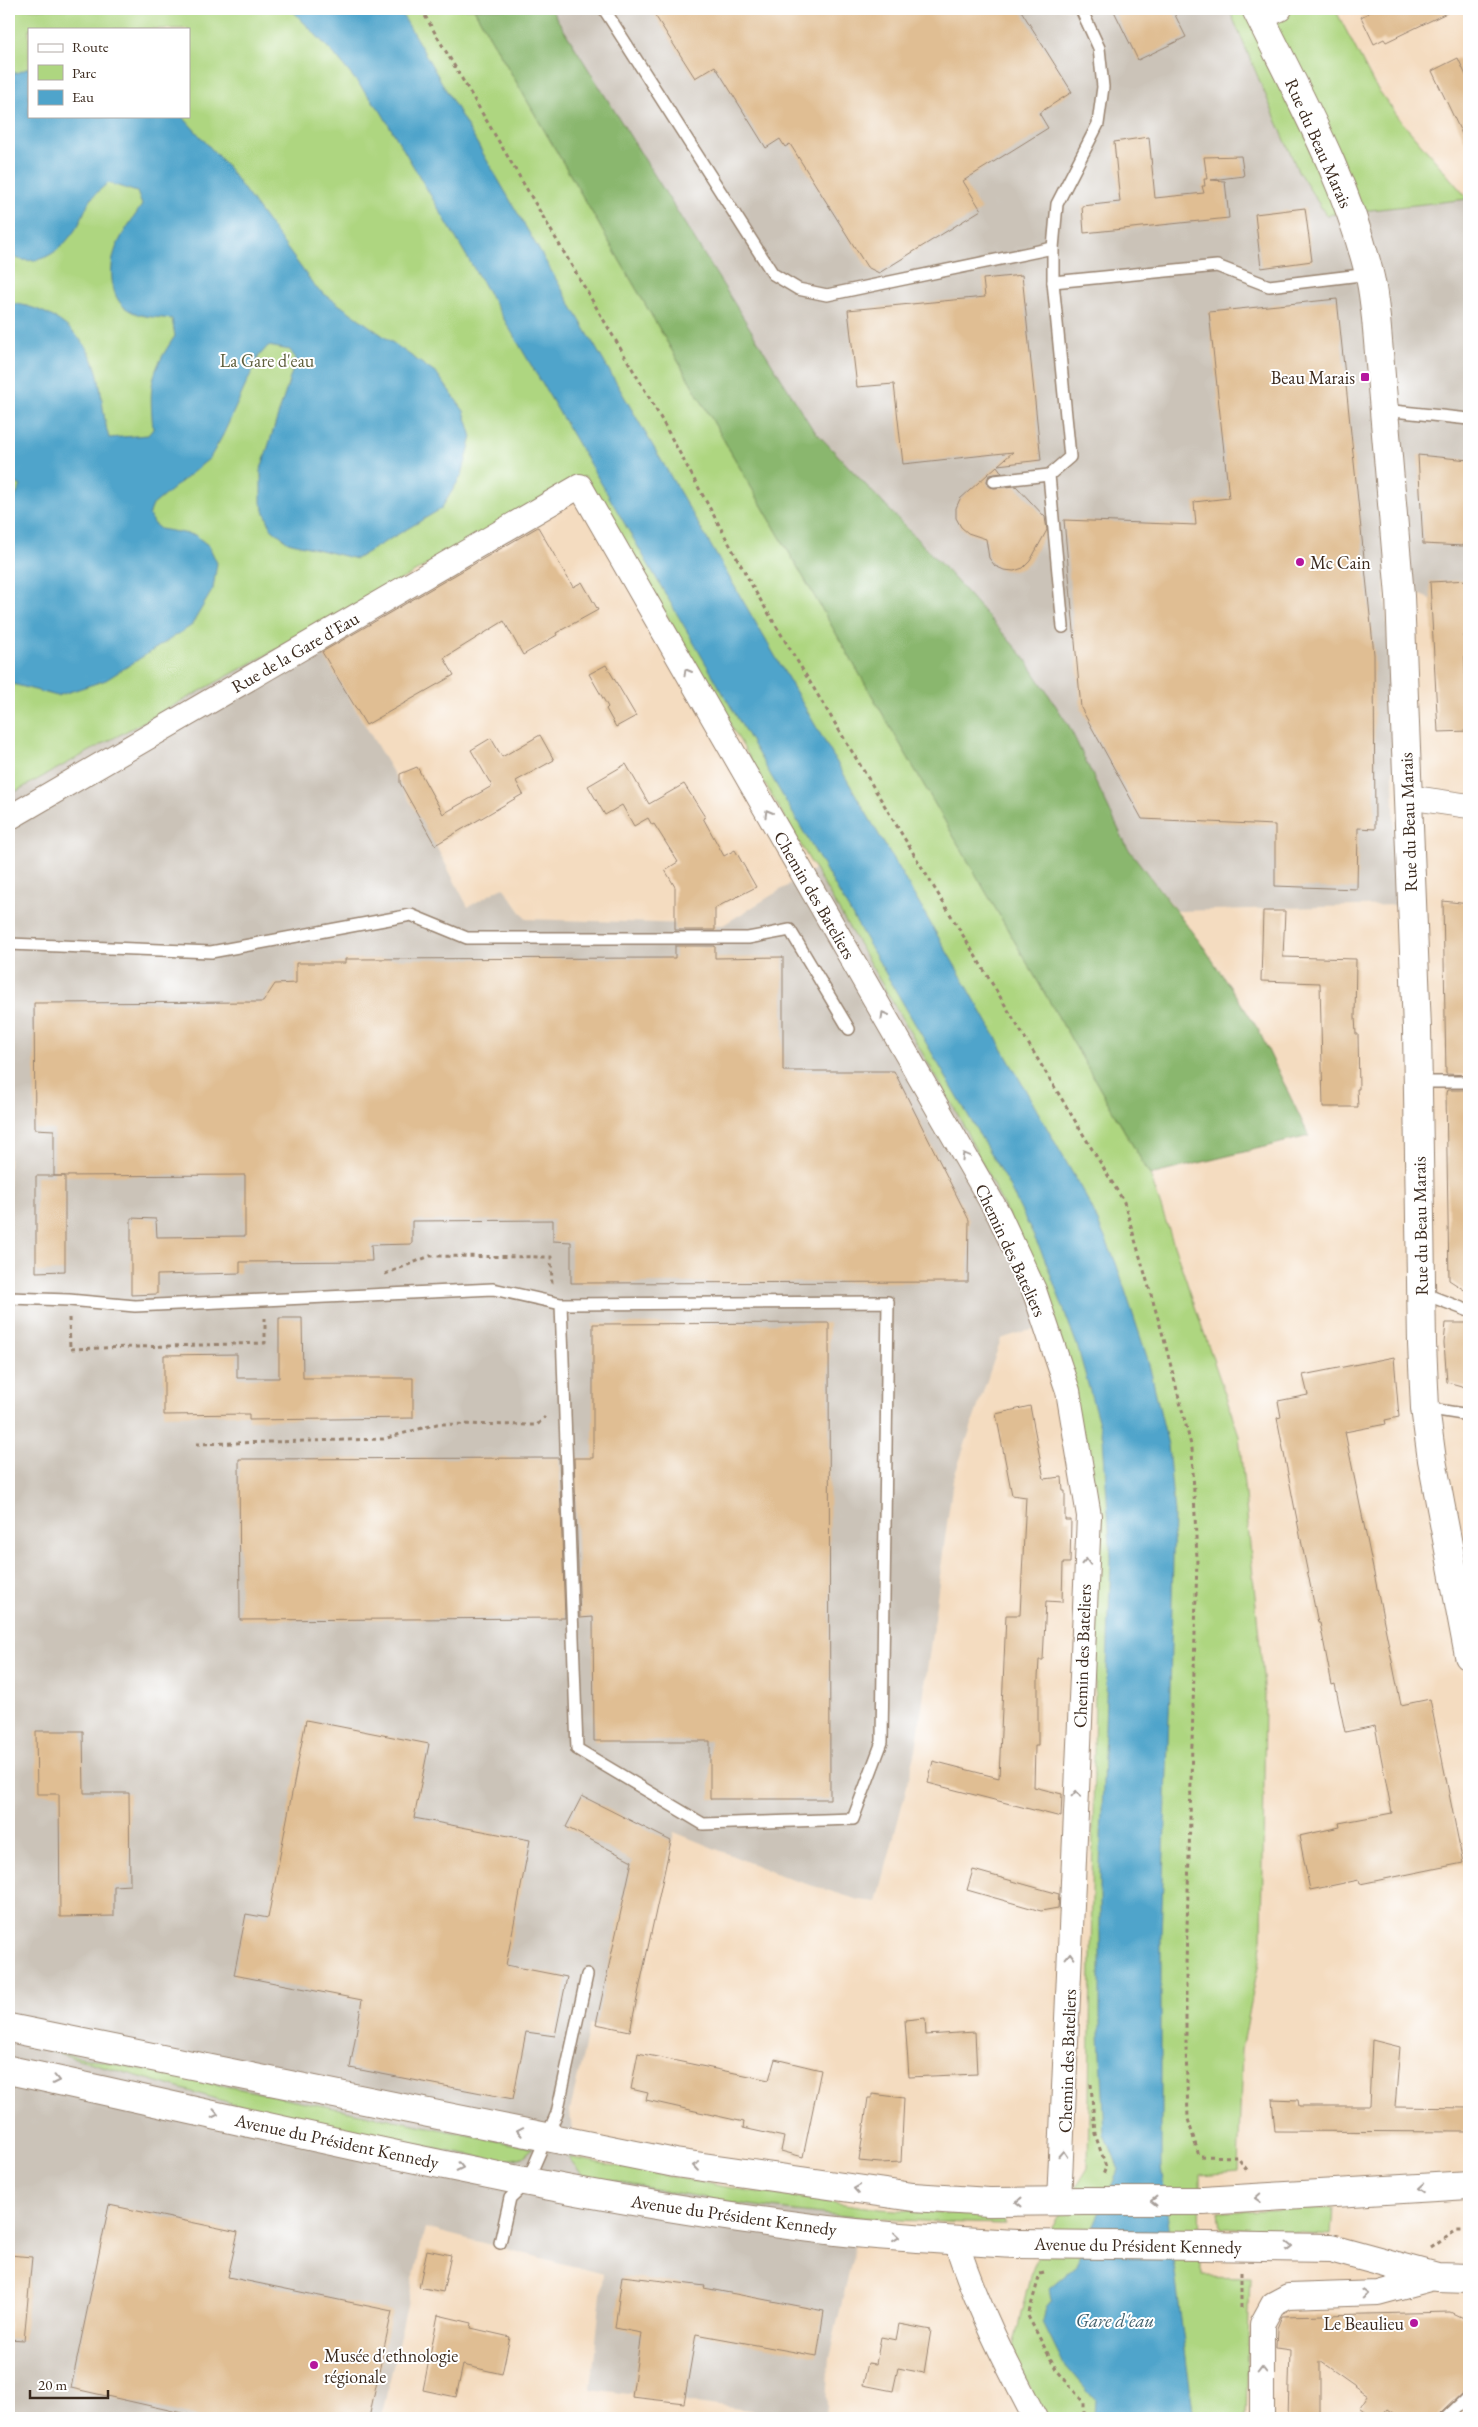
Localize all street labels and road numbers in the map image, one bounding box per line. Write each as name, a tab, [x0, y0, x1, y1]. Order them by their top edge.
street label: Rue du Beau Marais	[1280, 75, 1358, 212]
street label: Rue de la Gare d'Eau	[227, 606, 363, 698]
street label: Rue du Beau Marais	[1394, 752, 1422, 892]
street label: Chemin des Bateliers	[769, 827, 861, 963]
street label: Rue du Beau Marais	[1407, 1156, 1433, 1296]
street label: Chemin des Bateliers	[970, 1180, 1052, 1320]
street label: Chemin des Bateliers	[1068, 1583, 1096, 1728]
street label: Chemin des Bateliers	[1053, 1988, 1081, 2133]
street label: Avenue du Président Kennedy	[232, 2108, 441, 2174]
street label: Avenue du Président Kennedy	[629, 2189, 839, 2241]
street label: Avenue du Président Kennedy	[1033, 2232, 1242, 2258]

